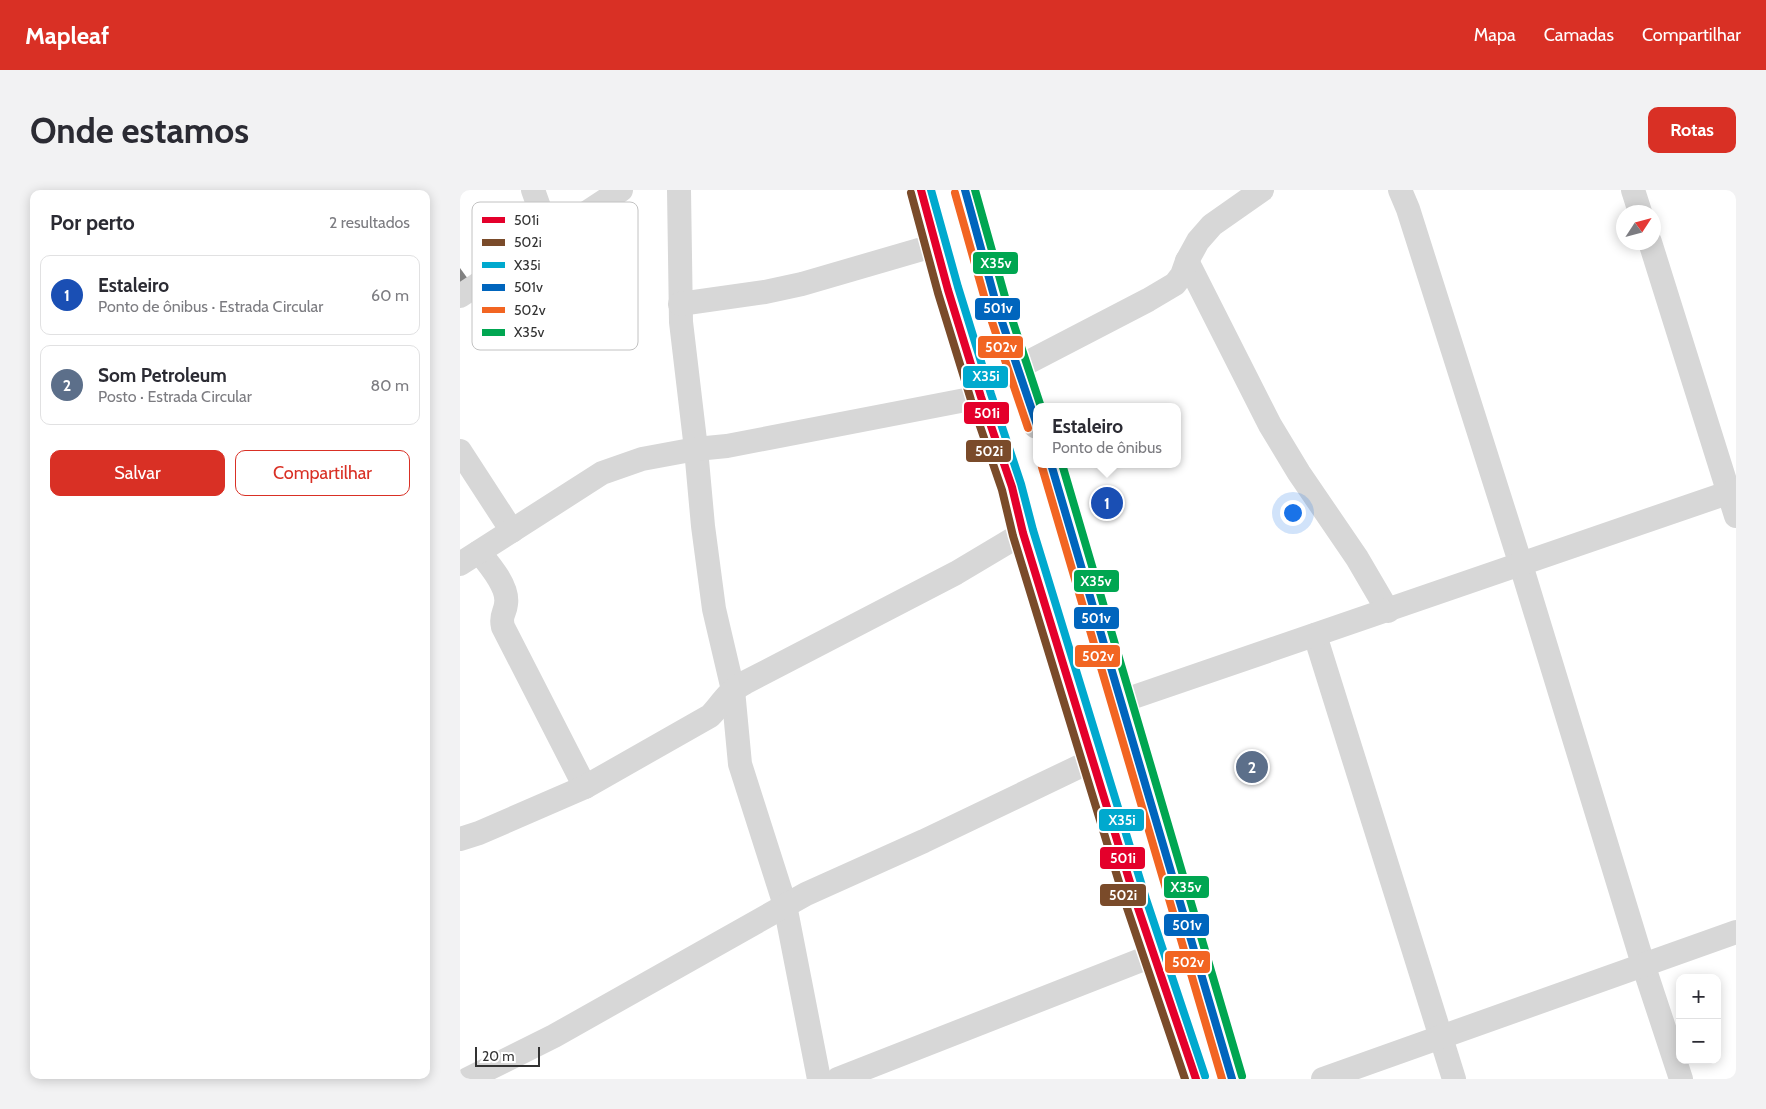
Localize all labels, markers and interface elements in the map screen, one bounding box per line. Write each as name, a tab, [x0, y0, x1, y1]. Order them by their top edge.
text: Mapleaf	[25, 21, 109, 50]
text: Mapa	[1474, 24, 1516, 46]
text: Camadas	[1544, 24, 1614, 46]
text: Compartilhar	[1642, 24, 1741, 46]
button: Rotas	[1648, 107, 1736, 153]
text: Onde estamos	[30, 109, 249, 152]
legend	[472, 202, 638, 350]
north arrow	[1616, 205, 1661, 250]
text: Por perto	[50, 210, 135, 235]
text: 501i	[514, 211, 539, 229]
text: 2 resultados	[329, 213, 410, 232]
text: 502i	[514, 233, 542, 251]
line badge: X35v	[972, 251, 1019, 275]
text: X35v	[980, 254, 1011, 272]
text: X35i	[514, 256, 540, 274]
text: Estaleiro	[98, 274, 169, 297]
text: 501v	[514, 278, 543, 296]
text: 1	[64, 286, 70, 305]
text: 60 m	[371, 286, 409, 305]
text: Ponto de ônibus · Estrada Circular	[98, 297, 323, 316]
line badge: 501v	[974, 297, 1021, 321]
text: 501v	[983, 299, 1013, 317]
text: 502v	[514, 301, 546, 319]
text: X35v	[514, 323, 544, 341]
line badge: 502v	[977, 335, 1024, 359]
text: 502v	[985, 338, 1017, 356]
text: Som Petroleum	[98, 364, 227, 387]
line badge: X35i	[962, 365, 1009, 389]
text: X35i	[971, 367, 1000, 385]
text: 2	[63, 376, 71, 395]
text: 80 m	[371, 376, 409, 395]
text: Posto · Estrada Circular	[98, 387, 252, 406]
line badge: 501i	[963, 401, 1010, 425]
popup	[1033, 403, 1181, 468]
text: 501i	[974, 404, 1000, 422]
text: Estaleiro	[1052, 415, 1123, 438]
text: Ponto de ônibus	[1052, 438, 1162, 457]
line badge: 502i	[965, 439, 1012, 463]
text: 502i	[975, 442, 1003, 460]
button: Salvar	[50, 450, 225, 496]
button: Compartilhar	[235, 450, 410, 496]
pin: 1	[1091, 484, 1123, 522]
your location	[1280, 500, 1306, 526]
line badge: X35v	[1073, 569, 1120, 593]
text: X35v	[1080, 572, 1111, 590]
line badge: 501v	[1073, 606, 1120, 630]
text: 501v	[1081, 609, 1111, 627]
line badge: 502v	[1074, 644, 1121, 668]
text: 502v	[1082, 647, 1114, 665]
pin: 2	[1236, 748, 1268, 786]
line badge: X35i	[1098, 808, 1145, 832]
text: X35i	[1107, 811, 1136, 829]
line badge: 501i	[1099, 846, 1146, 870]
text: 501i	[1110, 849, 1136, 867]
line badge: X35v	[1163, 875, 1210, 899]
text: X35v	[1170, 878, 1201, 896]
line badge: 502i	[1099, 883, 1147, 907]
text: 502i	[1109, 886, 1137, 904]
line badge: 501v	[1163, 913, 1210, 937]
text: 501v	[1172, 916, 1202, 934]
line badge: 502v	[1164, 950, 1211, 974]
text: 502v	[1172, 953, 1204, 971]
map controls	[1676, 974, 1721, 1064]
button: +	[1676, 974, 1721, 1019]
button: −	[1676, 1019, 1721, 1064]
scale bar	[475, 1044, 540, 1067]
text: 20 m	[482, 1047, 515, 1065]

